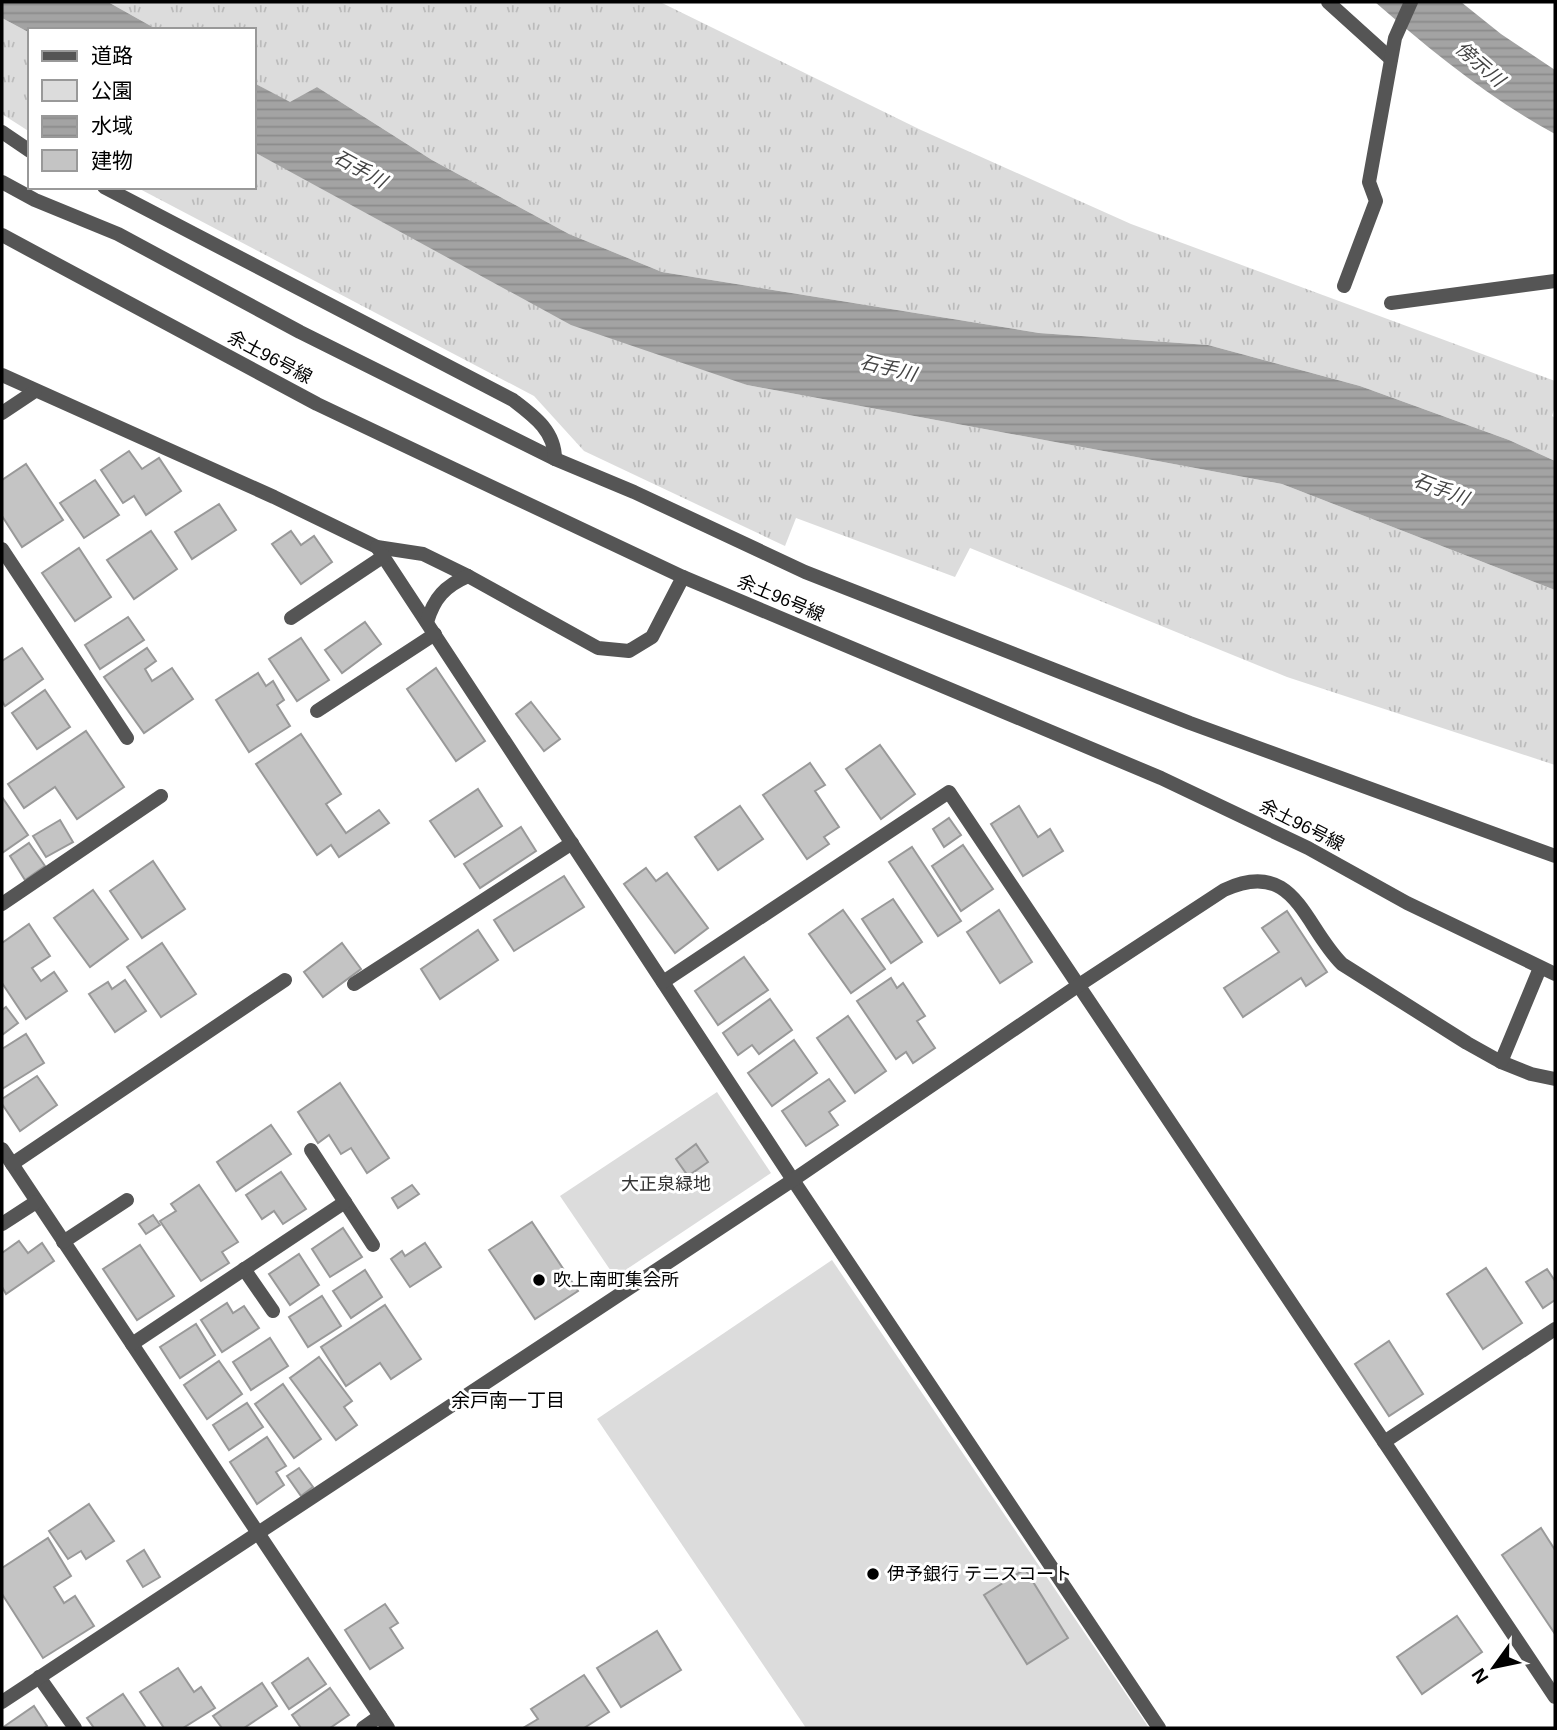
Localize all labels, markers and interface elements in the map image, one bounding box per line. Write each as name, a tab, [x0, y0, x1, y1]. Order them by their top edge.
legend	[28, 28, 256, 189]
water label: 傍示川	[1452, 37, 1510, 92]
text: 道路	[91, 44, 133, 67]
text: 公園	[91, 79, 133, 102]
text: 水域	[91, 114, 133, 137]
water label: 石手川	[330, 146, 392, 193]
text: 建物	[91, 149, 133, 172]
street label: 余土96号線	[225, 327, 315, 387]
water label: 石手川	[858, 351, 920, 386]
water label: 石手川	[1411, 469, 1473, 510]
street label: 余土96号線	[735, 571, 827, 625]
street label: 余土96号線	[1256, 795, 1348, 855]
park label: 大正泉緑地	[621, 1174, 711, 1194]
place label: 吹上南町集会所	[553, 1270, 679, 1290]
marker: 吹上南町集会所	[531, 1272, 547, 1288]
district label: 余戸南一丁目	[451, 1390, 565, 1411]
place label: 伊予銀行 テニスコート	[887, 1564, 1072, 1584]
marker: 伊予銀行 テニスコート	[865, 1566, 881, 1582]
north arrow	[1459, 1632, 1529, 1702]
text: N	[1468, 1665, 1493, 1687]

